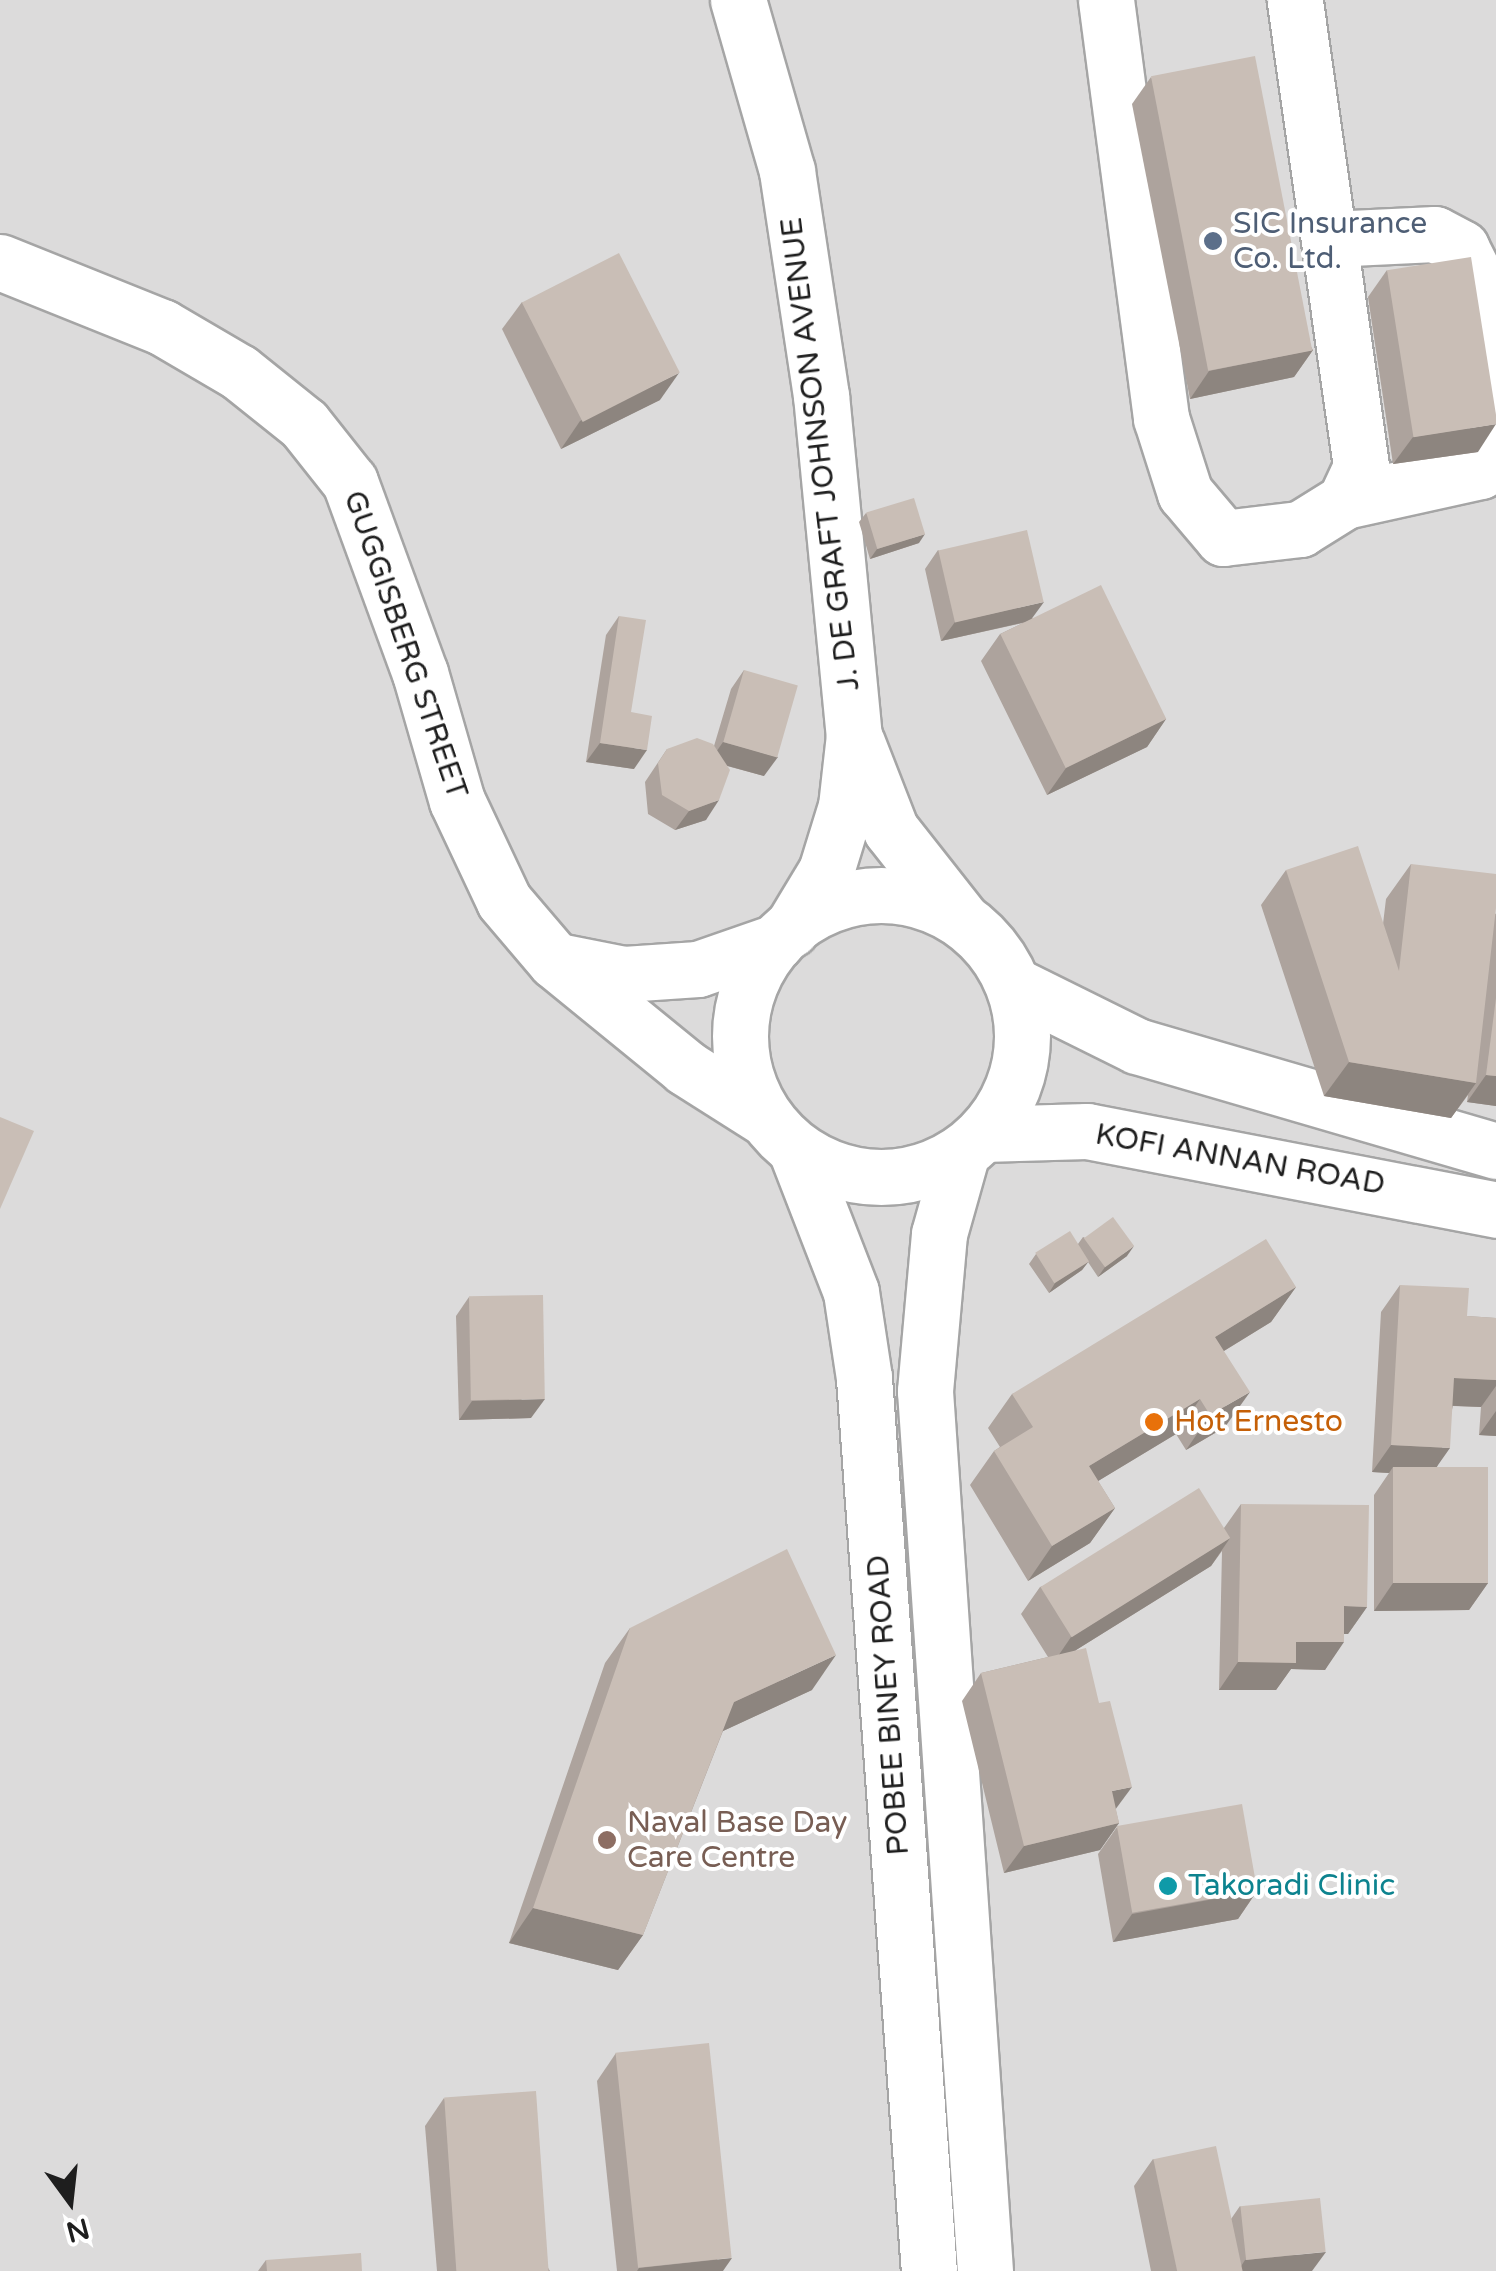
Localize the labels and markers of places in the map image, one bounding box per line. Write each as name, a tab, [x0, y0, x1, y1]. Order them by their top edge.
place label: SIC Insurance Co. Ltd.	[1233, 206, 1427, 276]
marker: SIC Insurance Co. Ltd.	[1202, 230, 1224, 252]
place label: Hot Ernesto	[1174, 1404, 1343, 1440]
marker: Hot Ernesto	[1143, 1411, 1165, 1433]
place label: Naval Base Day Care Centre	[627, 1805, 847, 1876]
marker: Naval Base Day Care Centre	[596, 1829, 618, 1851]
place label: Takoradi Clinic	[1188, 1868, 1395, 1904]
marker: Takoradi Clinic	[1157, 1875, 1179, 1897]

